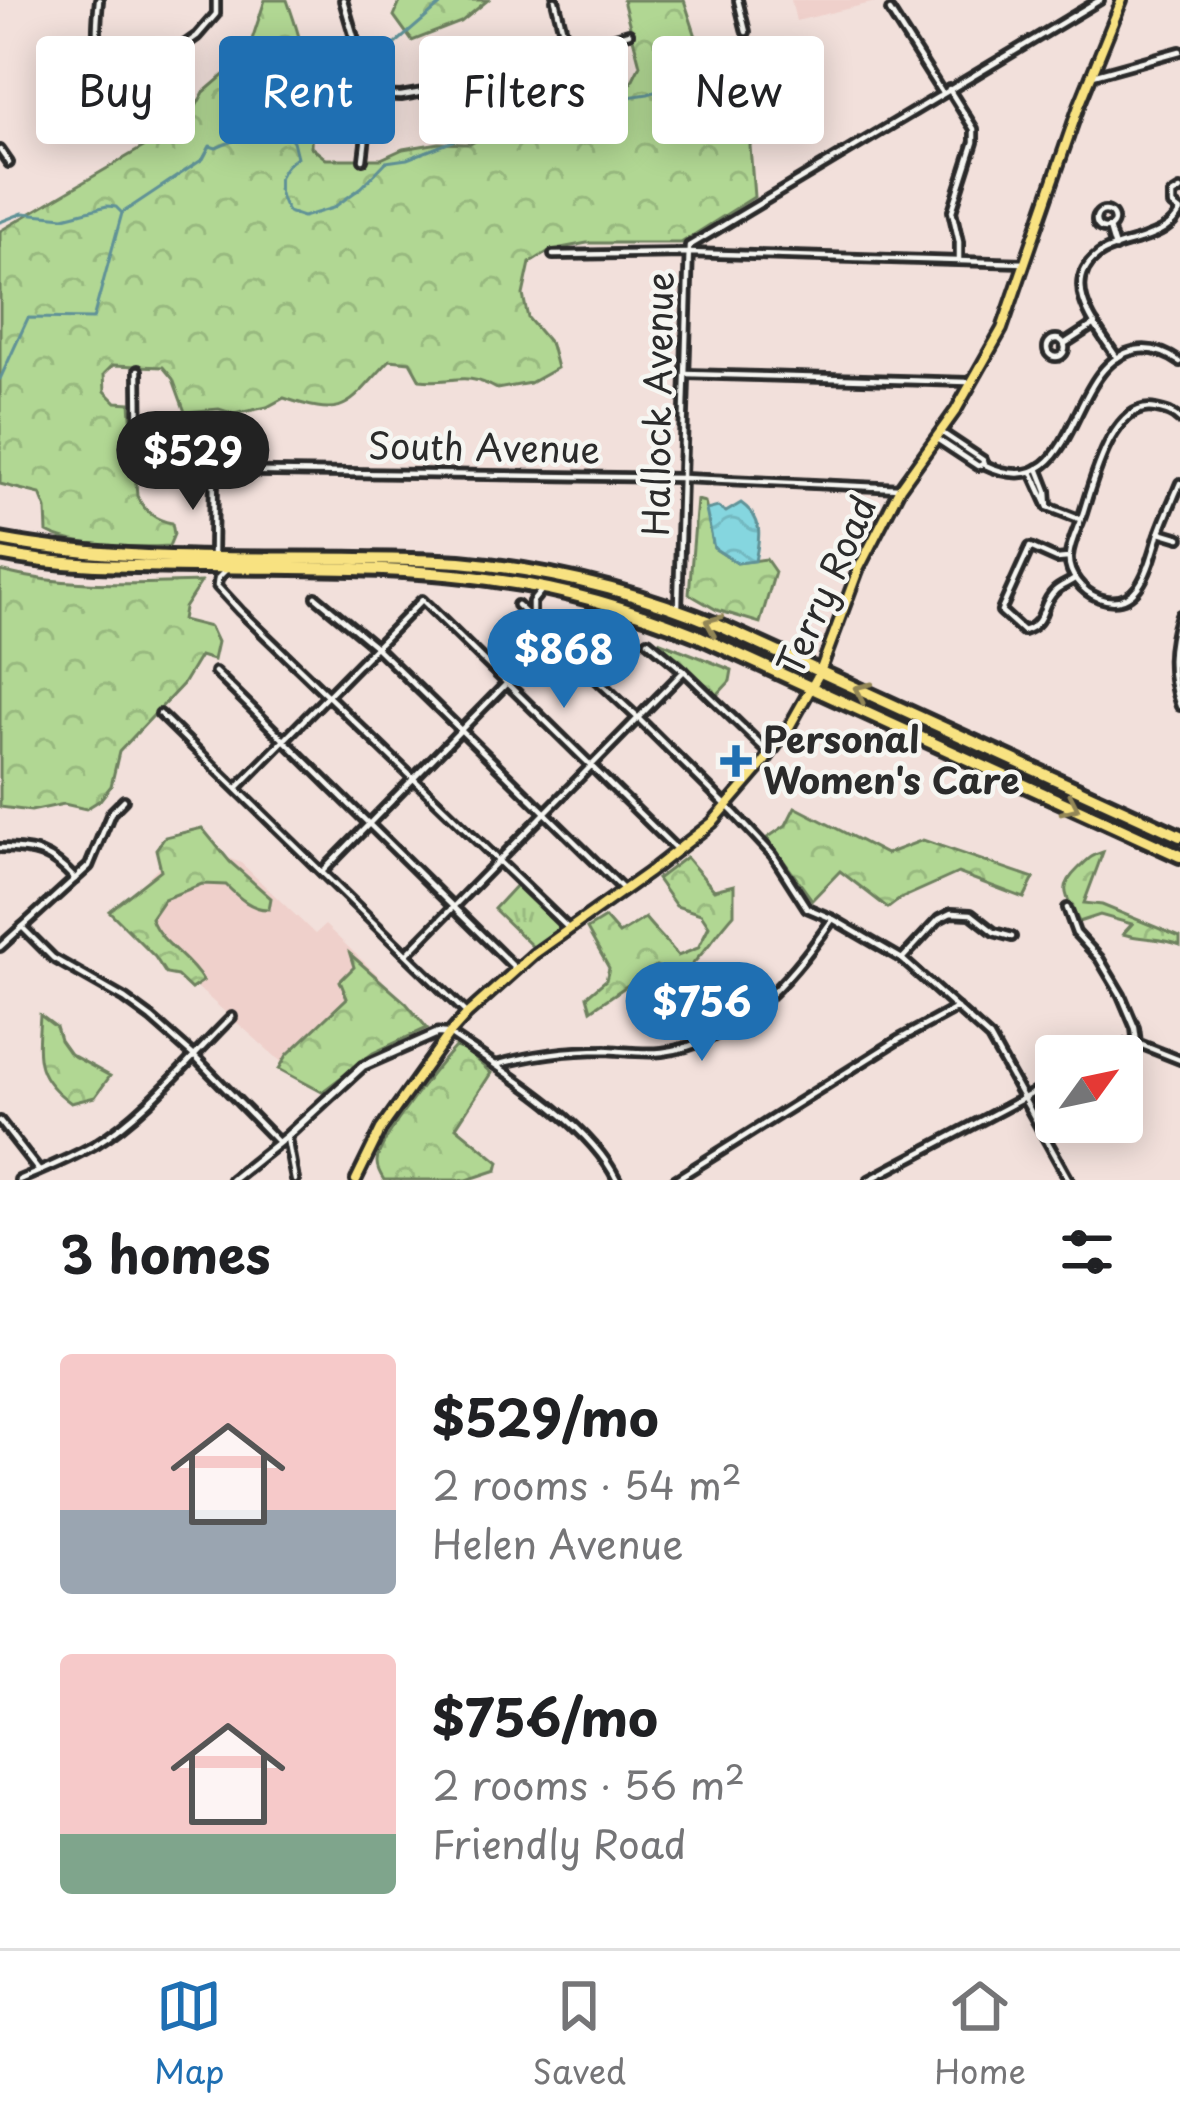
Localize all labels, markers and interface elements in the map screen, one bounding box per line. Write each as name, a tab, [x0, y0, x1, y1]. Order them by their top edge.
chip: Buy	[36, 36, 195, 144]
chip: Rent	[219, 36, 395, 144]
chip: Filters	[419, 36, 628, 144]
chip: New	[652, 36, 824, 144]
street label: Hallock Avenue	[627, 271, 685, 537]
pin: $529	[122, 411, 264, 513]
street label: South Avenue	[367, 417, 601, 475]
text: $529	[143, 420, 243, 479]
street label: Terry Road	[762, 486, 889, 682]
pin: $868	[493, 609, 635, 711]
one-way arrow	[704, 614, 726, 638]
text: $868	[514, 618, 614, 677]
one-way arrow	[853, 682, 874, 705]
place label: Personal Women's Care	[763, 711, 1020, 806]
marker: Personal Women's Care	[720, 745, 752, 777]
one-way arrow	[1059, 792, 1080, 816]
pin: $756	[631, 962, 773, 1064]
text: $756	[653, 971, 751, 1030]
north arrow	[1035, 1035, 1143, 1143]
map controls	[1035, 1035, 1143, 1143]
text: 3 homes	[60, 1214, 271, 1291]
icon: filters	[1054, 1219, 1120, 1285]
text: $529/mo	[432, 1377, 659, 1454]
icon: home	[156, 1402, 300, 1546]
text: 2 rooms · 54 m²	[432, 1454, 742, 1513]
text: Helen Avenue	[432, 1513, 683, 1572]
text: $756/mo	[432, 1677, 658, 1754]
icon: home	[156, 1702, 300, 1846]
text: 2 rooms · 56 m²	[432, 1754, 745, 1813]
text: Friendly Road	[432, 1813, 687, 1872]
tab: Map	[154, 1973, 225, 2095]
tab: Saved	[533, 1973, 626, 2095]
tab: Home	[934, 1973, 1026, 2095]

